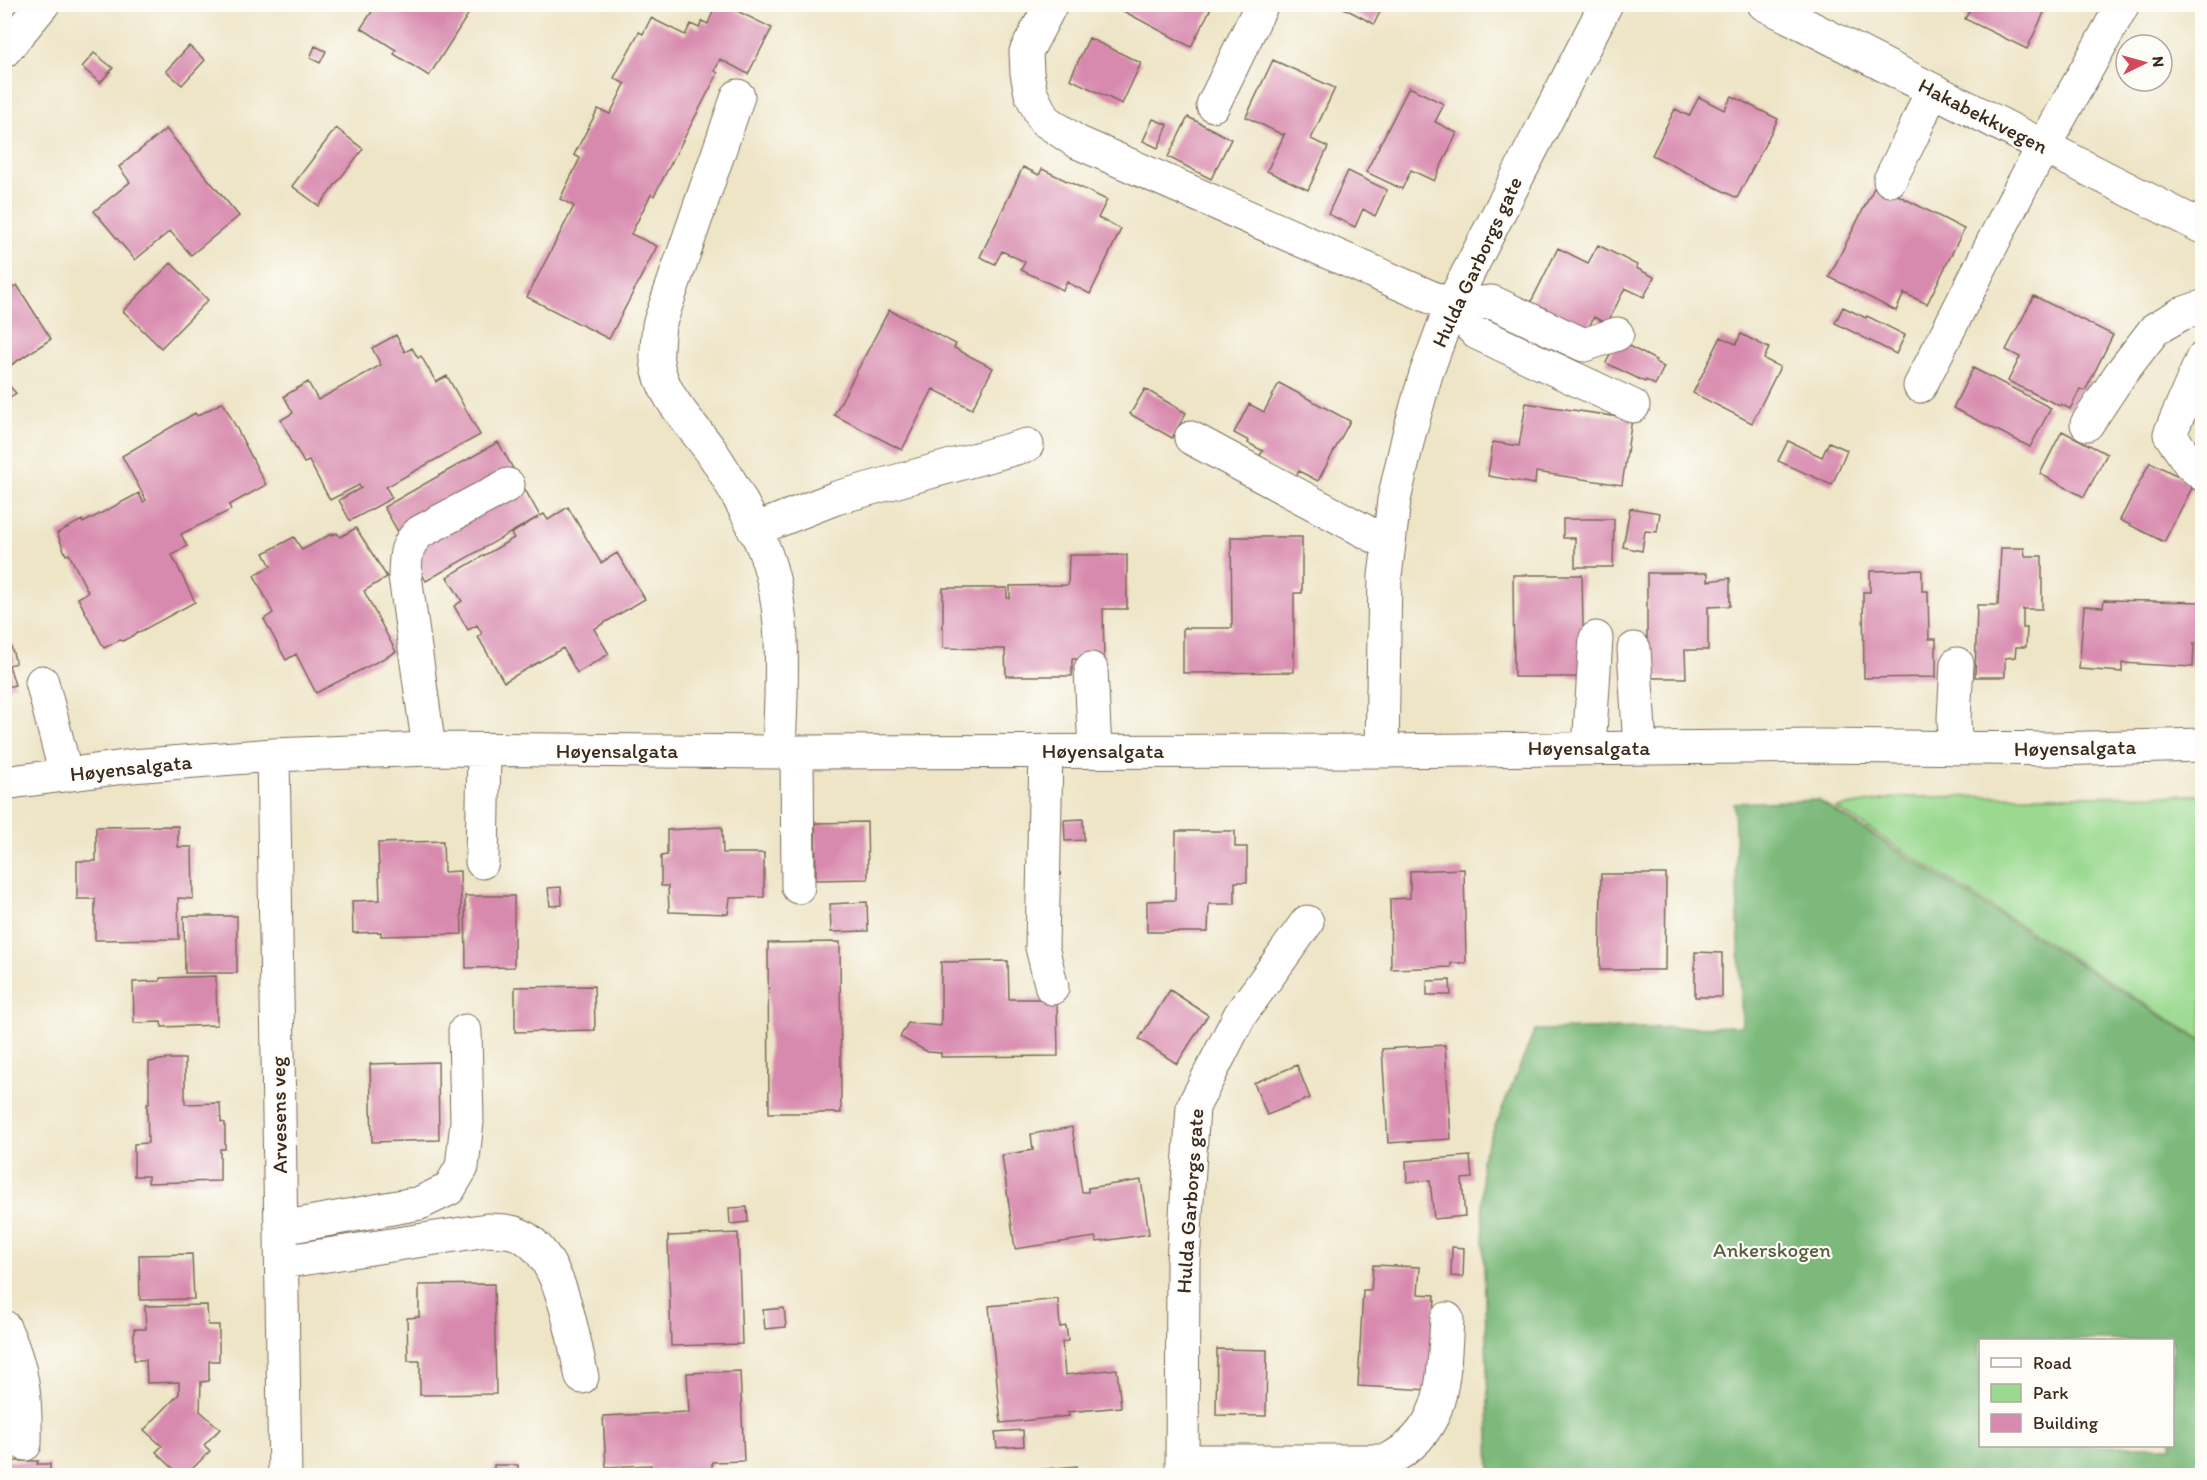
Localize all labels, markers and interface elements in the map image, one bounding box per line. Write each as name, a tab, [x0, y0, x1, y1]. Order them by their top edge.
north arrow	[2114, 33, 2174, 93]
text: N	[2149, 56, 2168, 68]
street label: Hakabekkvegen	[1914, 72, 2052, 159]
street label: Hulda Garborgs gate	[1426, 172, 1527, 351]
street label: Høyensalgata	[2014, 734, 2136, 761]
street label: Høyensalgata	[1528, 735, 1650, 760]
street label: Høyensalgata	[556, 738, 678, 763]
street label: Høyensalgata	[1042, 738, 1164, 763]
street label: Høyensalgata	[69, 749, 193, 786]
street label: Arvesens veg	[265, 1056, 292, 1174]
street label: Hulda Garborgs gate	[1171, 1108, 1208, 1294]
park label: Ankerskogen	[1713, 1237, 1831, 1262]
legend	[1979, 1339, 2174, 1447]
text: Road	[2033, 1352, 2072, 1374]
text: Park	[2033, 1382, 2068, 1404]
text: Building	[2033, 1412, 2099, 1434]

